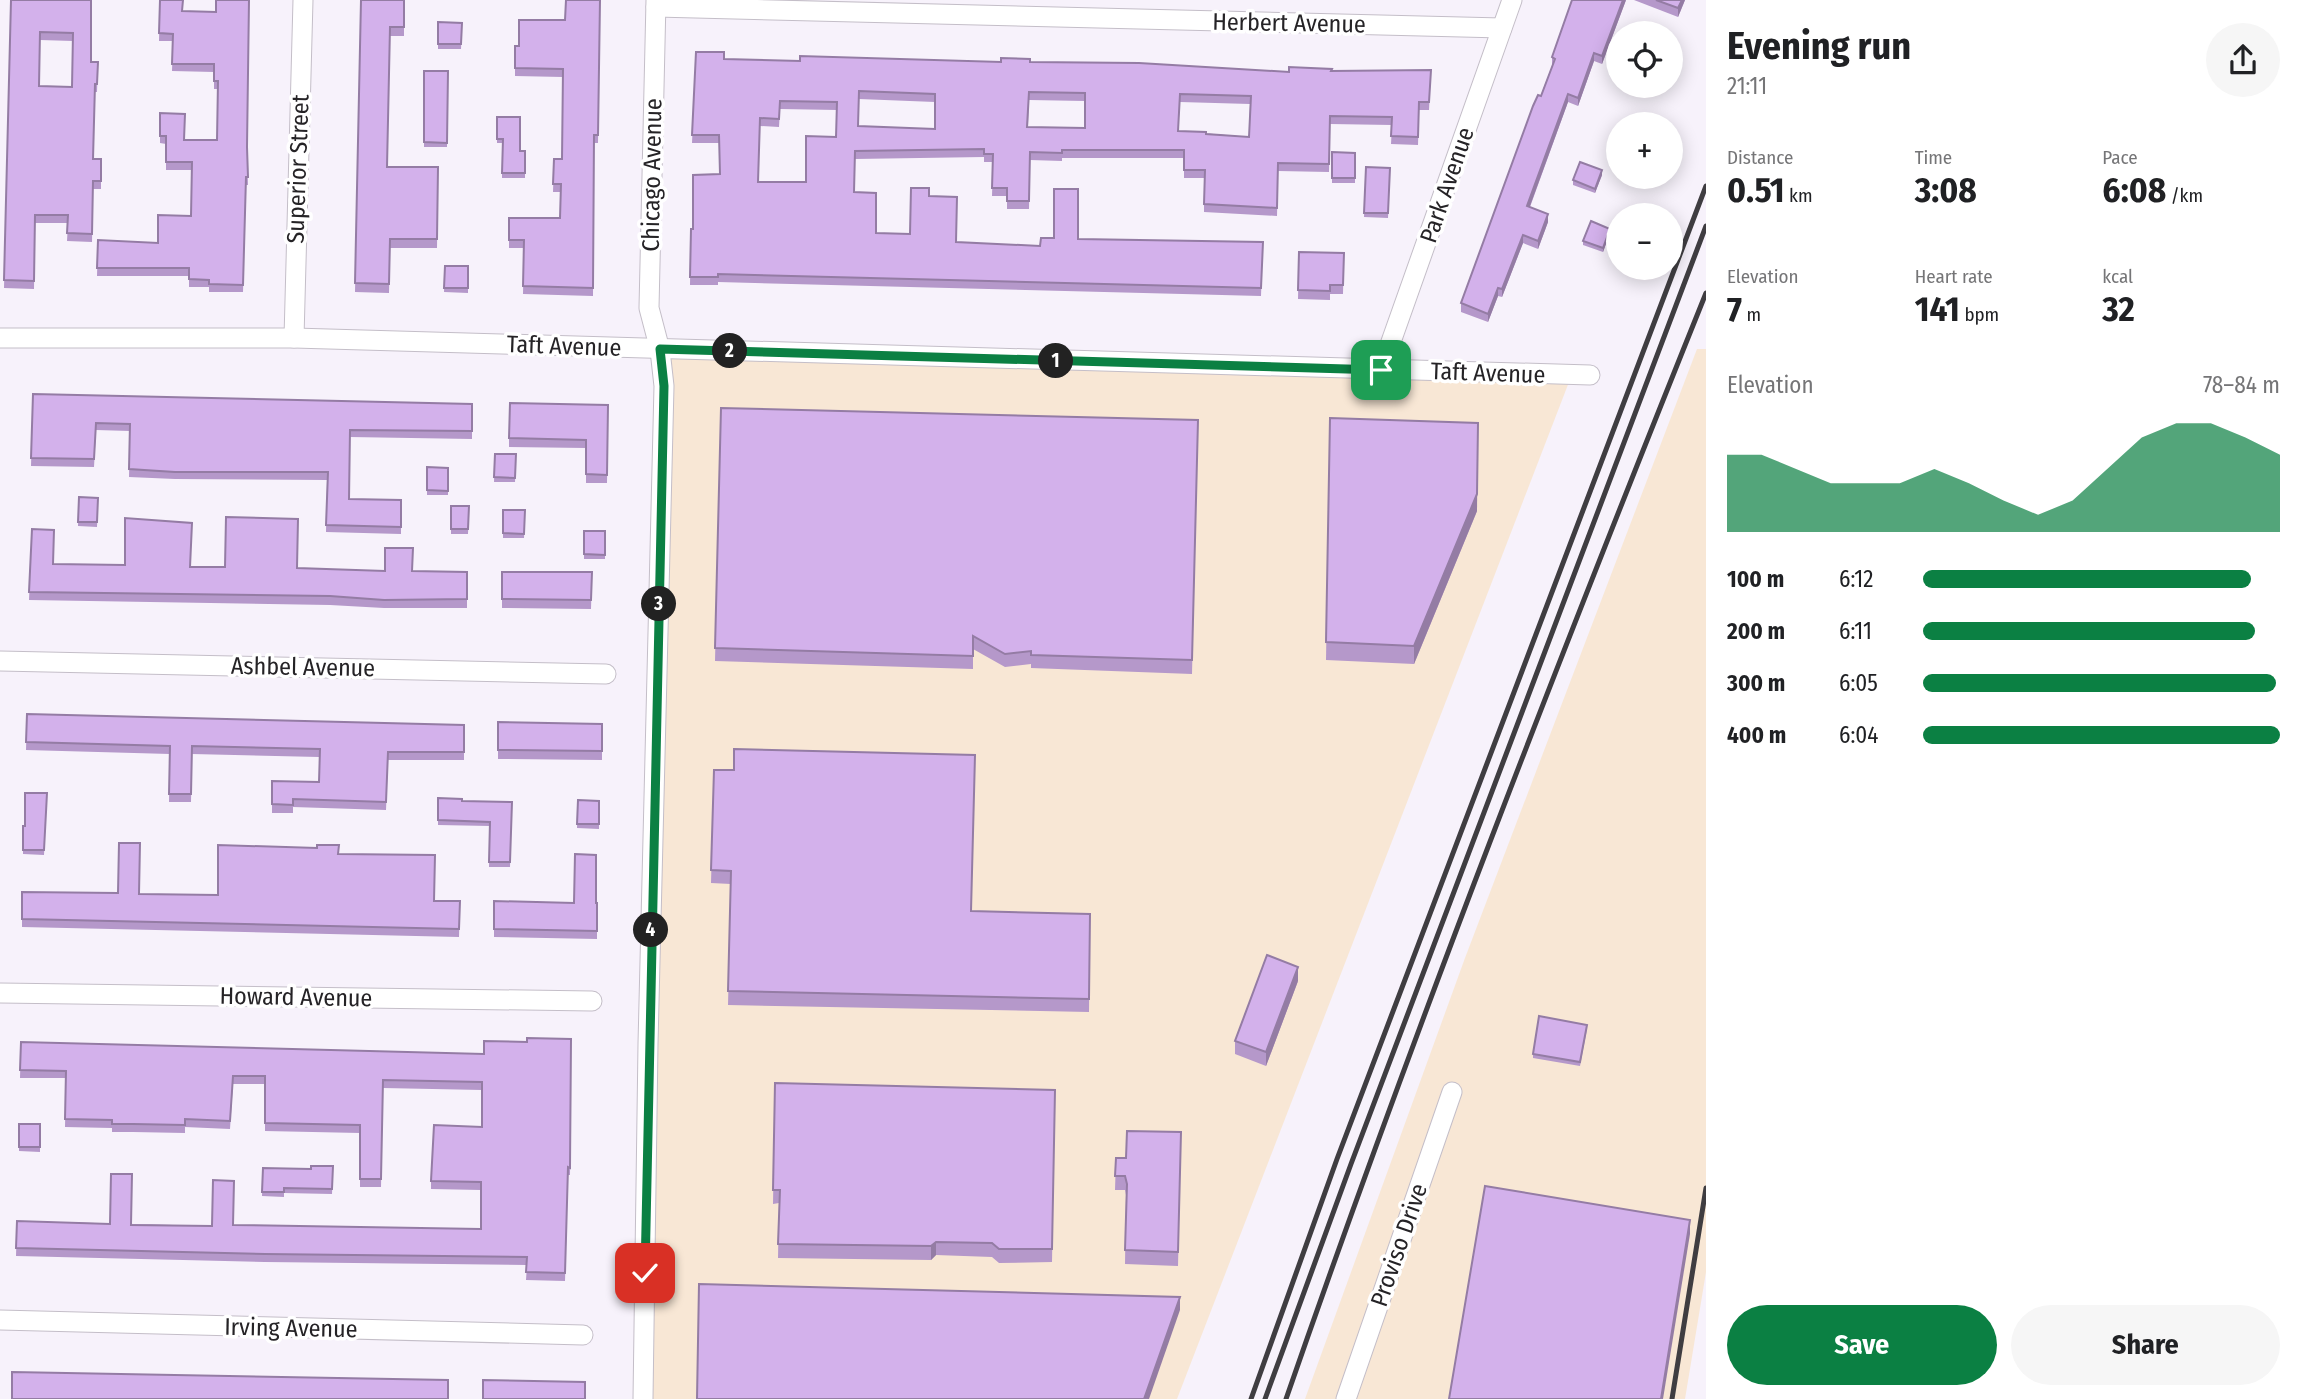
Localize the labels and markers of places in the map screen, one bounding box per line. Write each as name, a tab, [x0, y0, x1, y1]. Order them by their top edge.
pin: 2	[712, 334, 748, 368]
pin	[1351, 340, 1411, 400]
pin: 1	[1038, 344, 1074, 378]
pin: 3	[642, 586, 676, 622]
pin: 4	[634, 912, 668, 948]
pin	[615, 1243, 675, 1303]

